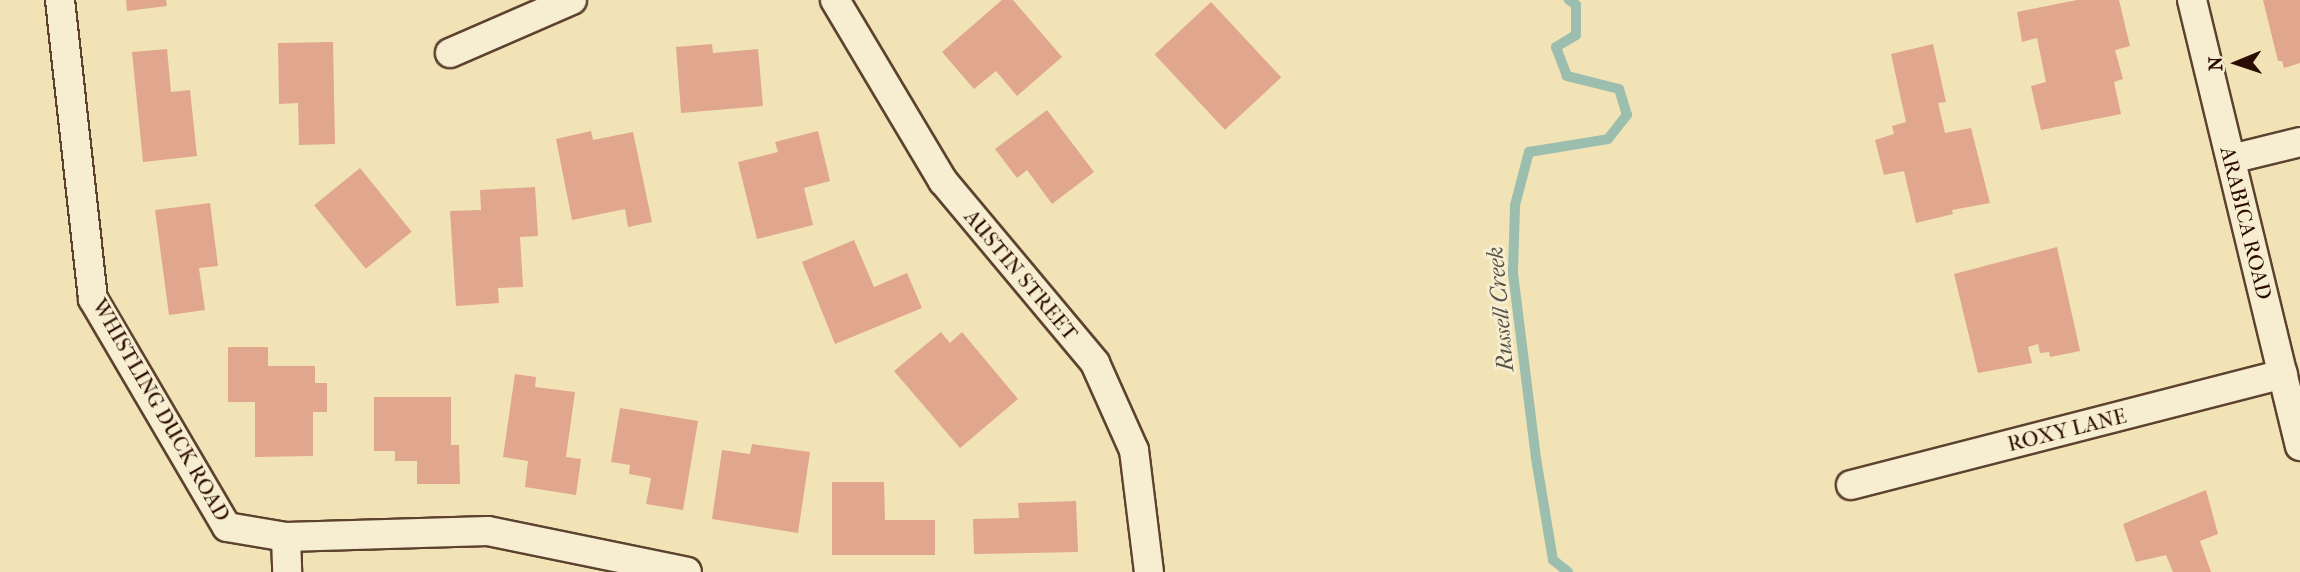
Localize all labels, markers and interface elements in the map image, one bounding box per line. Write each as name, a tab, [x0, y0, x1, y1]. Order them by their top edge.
north arrow	[2202, 28, 2272, 98]
text: N	[2205, 56, 2227, 71]
street label: ARABICA ROAD	[2215, 144, 2277, 302]
street label: AUSTIN STREET	[959, 204, 1083, 346]
water label: Russell Creek	[1482, 245, 1520, 373]
street label: WHISTLING DUCK ROAD	[87, 294, 235, 526]
street label: ROXY LANE	[2005, 403, 2129, 457]

